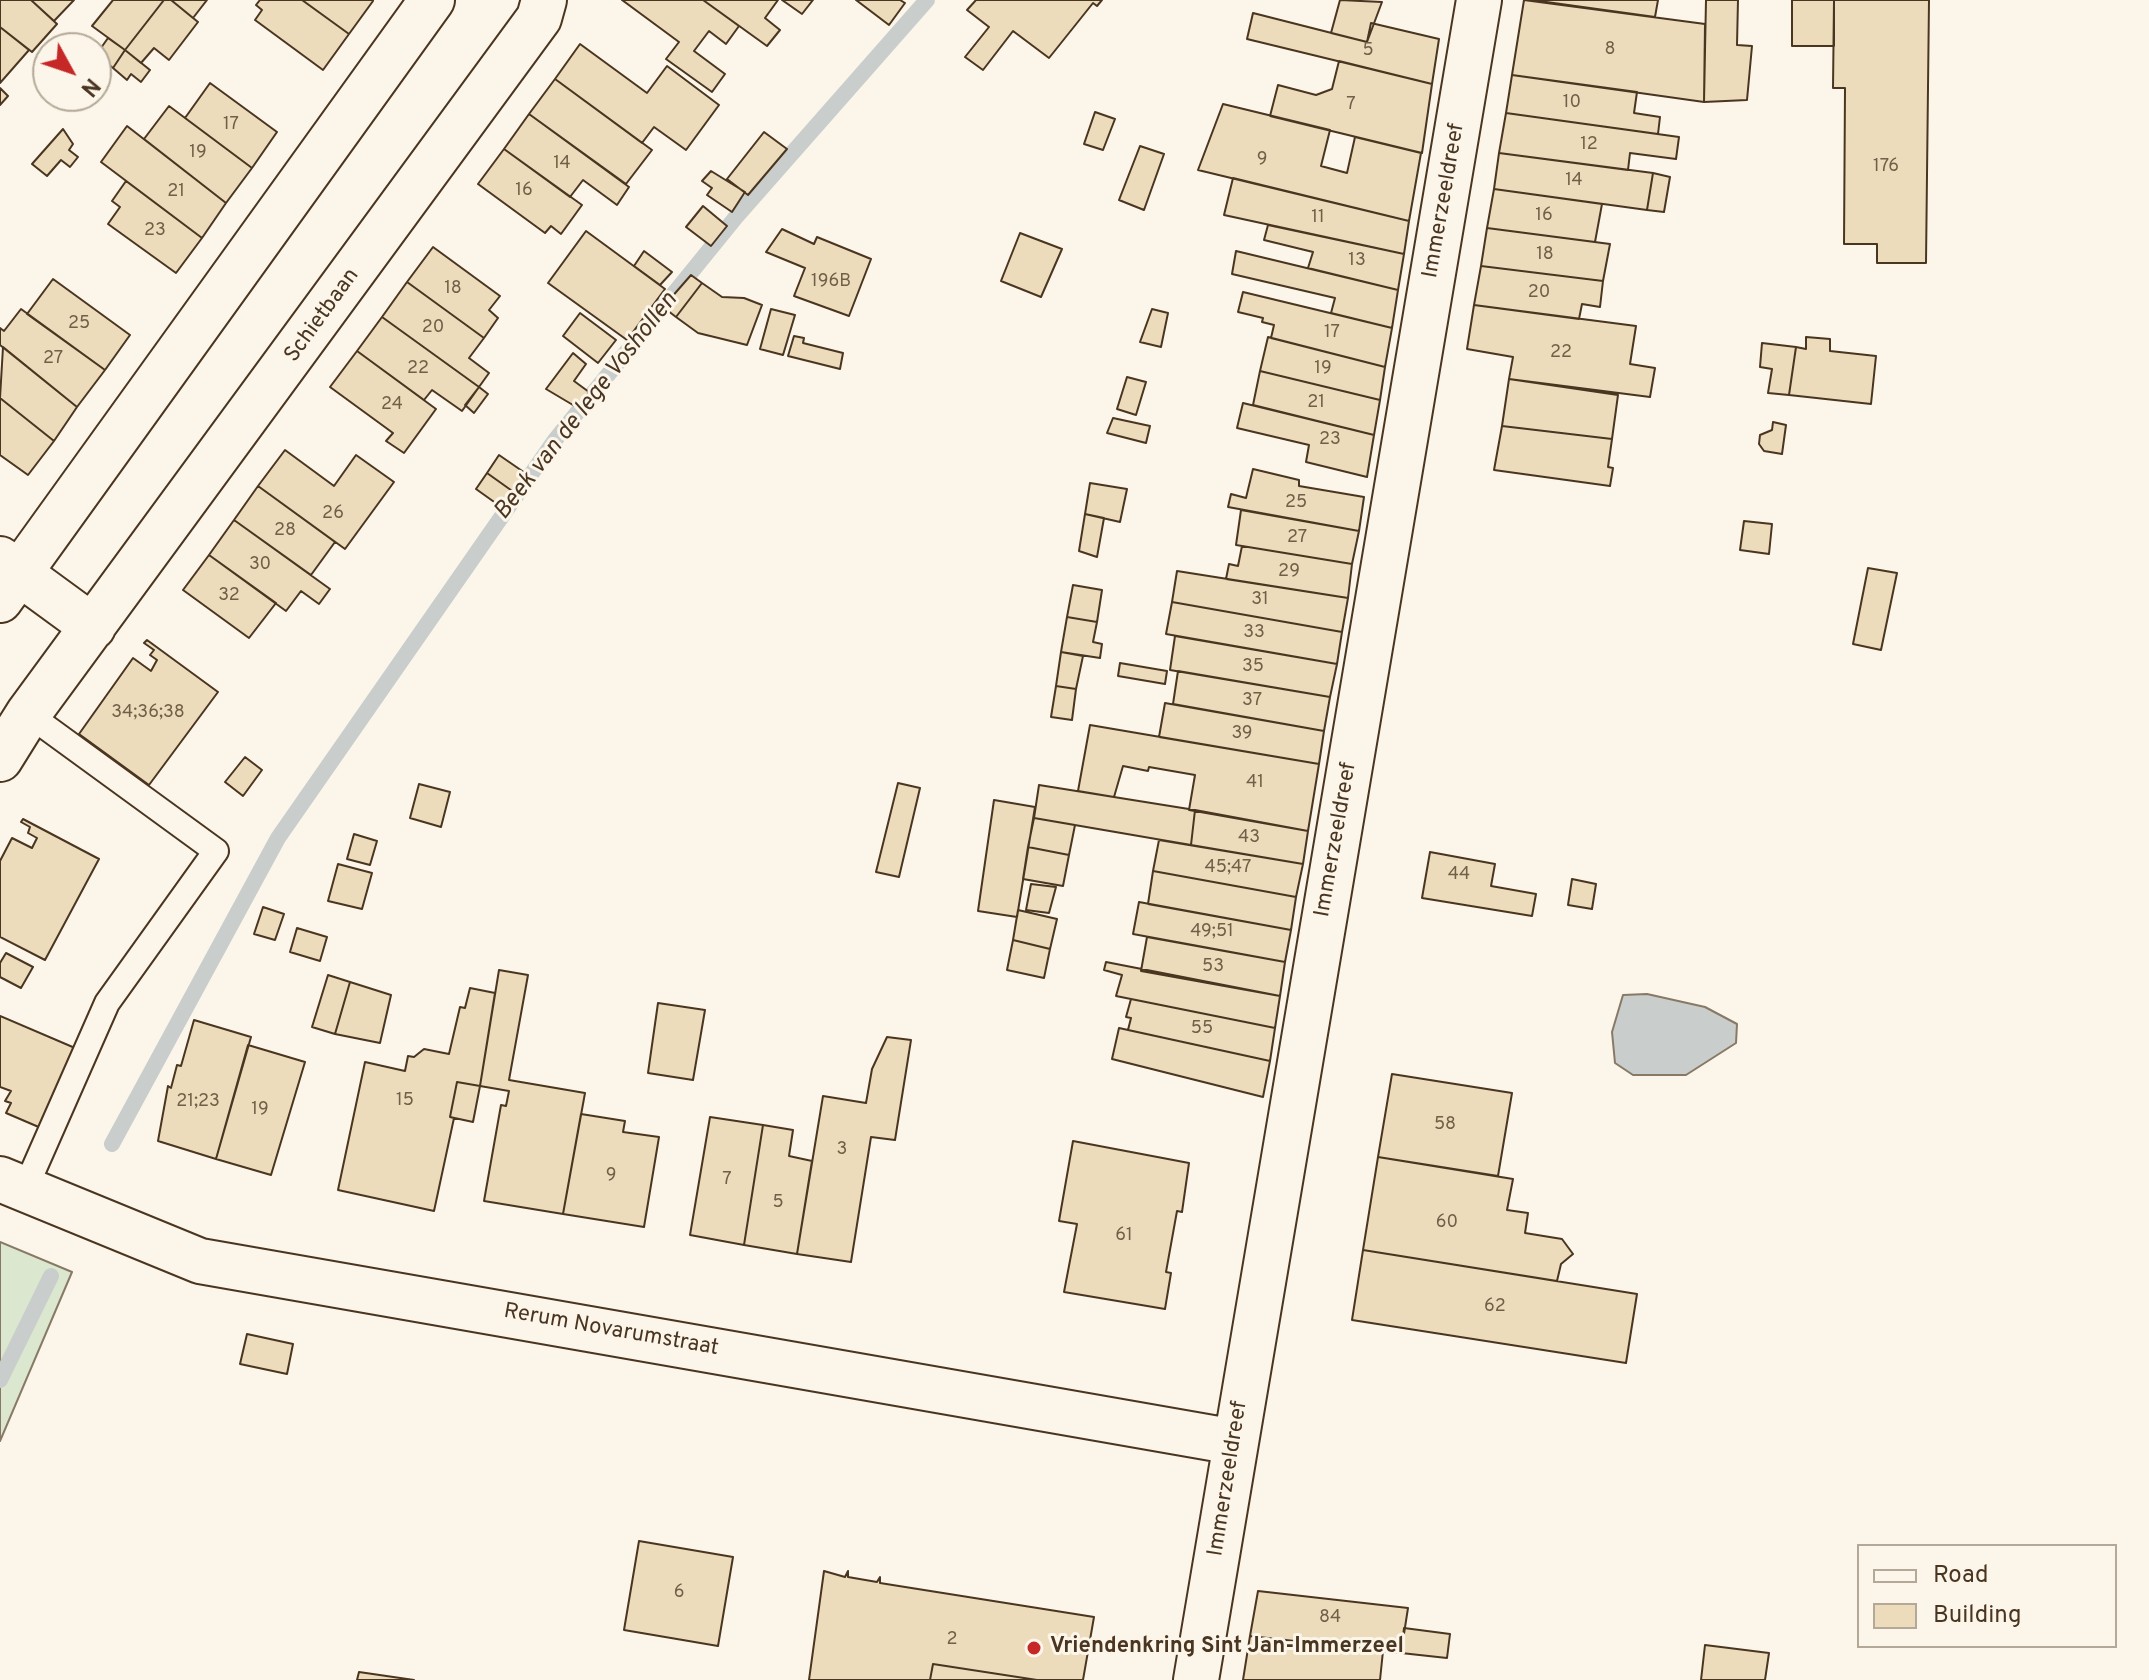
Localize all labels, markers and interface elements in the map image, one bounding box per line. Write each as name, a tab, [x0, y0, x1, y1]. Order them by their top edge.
north arrow	[32, 32, 112, 112]
house number: 8	[1605, 39, 1615, 61]
house number: 5	[1362, 40, 1374, 62]
text: N	[74, 72, 105, 101]
house number: 10	[1563, 92, 1581, 114]
house number: 7	[1346, 94, 1356, 116]
house number: 17	[223, 114, 239, 136]
street label: Immerzeeldreef	[1418, 122, 1472, 280]
house number: 12	[1580, 134, 1598, 156]
house number: 19	[189, 142, 207, 164]
house number: 9	[1257, 149, 1267, 171]
house number: 14	[553, 153, 571, 175]
house number: 176	[1873, 156, 1899, 178]
house number: 14	[1565, 170, 1583, 192]
house number: 16	[515, 180, 533, 202]
house number: 21	[167, 181, 185, 203]
house number: 16	[1535, 205, 1553, 227]
house number: 11	[1311, 207, 1325, 229]
house number: 23	[144, 220, 166, 242]
house number: 18	[1536, 244, 1554, 266]
house number: 13	[1348, 250, 1366, 272]
street label: Schietbaan	[280, 264, 366, 368]
house number: 196B	[811, 271, 851, 293]
house number: 18	[444, 278, 462, 300]
house number: 20	[1528, 282, 1550, 304]
water label: Beek van de lege Voshollen	[489, 287, 685, 527]
house number: 25	[68, 313, 90, 335]
house number: 20	[422, 317, 444, 339]
house number: 17	[1324, 322, 1340, 344]
house number: 22	[1550, 342, 1572, 364]
house number: 27	[43, 348, 63, 370]
house number: 22	[407, 358, 429, 380]
house number: 19	[1314, 358, 1332, 380]
house number: 21	[1307, 392, 1325, 414]
house number: 24	[381, 394, 403, 416]
house number: 23	[1319, 429, 1341, 451]
house number: 25	[1285, 492, 1307, 514]
house number: 26	[322, 503, 344, 525]
house number: 28	[274, 520, 296, 542]
house number: 27	[1287, 527, 1307, 549]
house number: 30	[249, 554, 271, 576]
house number: 29	[1278, 561, 1300, 583]
house number: 32	[218, 585, 240, 607]
house number: 31	[1251, 589, 1269, 611]
house number: 33	[1243, 622, 1265, 644]
house number: 35	[1242, 656, 1264, 678]
house number: 37	[1242, 690, 1262, 712]
house number: 34;36;38	[111, 702, 185, 724]
house number: 39	[1231, 723, 1253, 745]
street label: Immerzeeldreef	[1310, 761, 1364, 919]
house number: 41	[1246, 772, 1264, 794]
house number: 43	[1238, 827, 1260, 849]
house number: 45;47	[1205, 857, 1251, 879]
house number: 44	[1448, 864, 1470, 886]
house number: 49;51	[1190, 921, 1234, 943]
house number: 53	[1202, 956, 1224, 978]
house number: 55	[1191, 1018, 1213, 1040]
house number: 15	[396, 1090, 414, 1112]
house number: 21;23	[176, 1091, 220, 1113]
house number: 19	[251, 1099, 269, 1121]
house number: 58	[1434, 1114, 1456, 1136]
house number: 3	[837, 1139, 847, 1161]
house number: 9	[606, 1165, 616, 1187]
house number: 7	[722, 1169, 732, 1191]
house number: 5	[772, 1192, 784, 1214]
house number: 60	[1436, 1212, 1458, 1234]
house number: 61	[1115, 1225, 1133, 1247]
house number: 62	[1484, 1296, 1506, 1318]
street label: Rerum Novarumstraat	[502, 1299, 720, 1363]
street label: Immerzeeldreef	[1204, 1400, 1254, 1558]
legend	[1857, 1544, 2117, 1648]
text: Road	[1933, 1561, 1989, 1591]
house number: 6	[674, 1582, 684, 1604]
text: Building	[1933, 1601, 2022, 1631]
house number: 84	[1319, 1607, 1341, 1629]
house number: 2	[946, 1629, 958, 1651]
place label: Vriendenkring Sint Jan-Immerzeel	[1050, 1635, 1404, 1661]
marker: Vriendenkring Sint Jan-Immerzeel	[1025, 1639, 1043, 1657]

